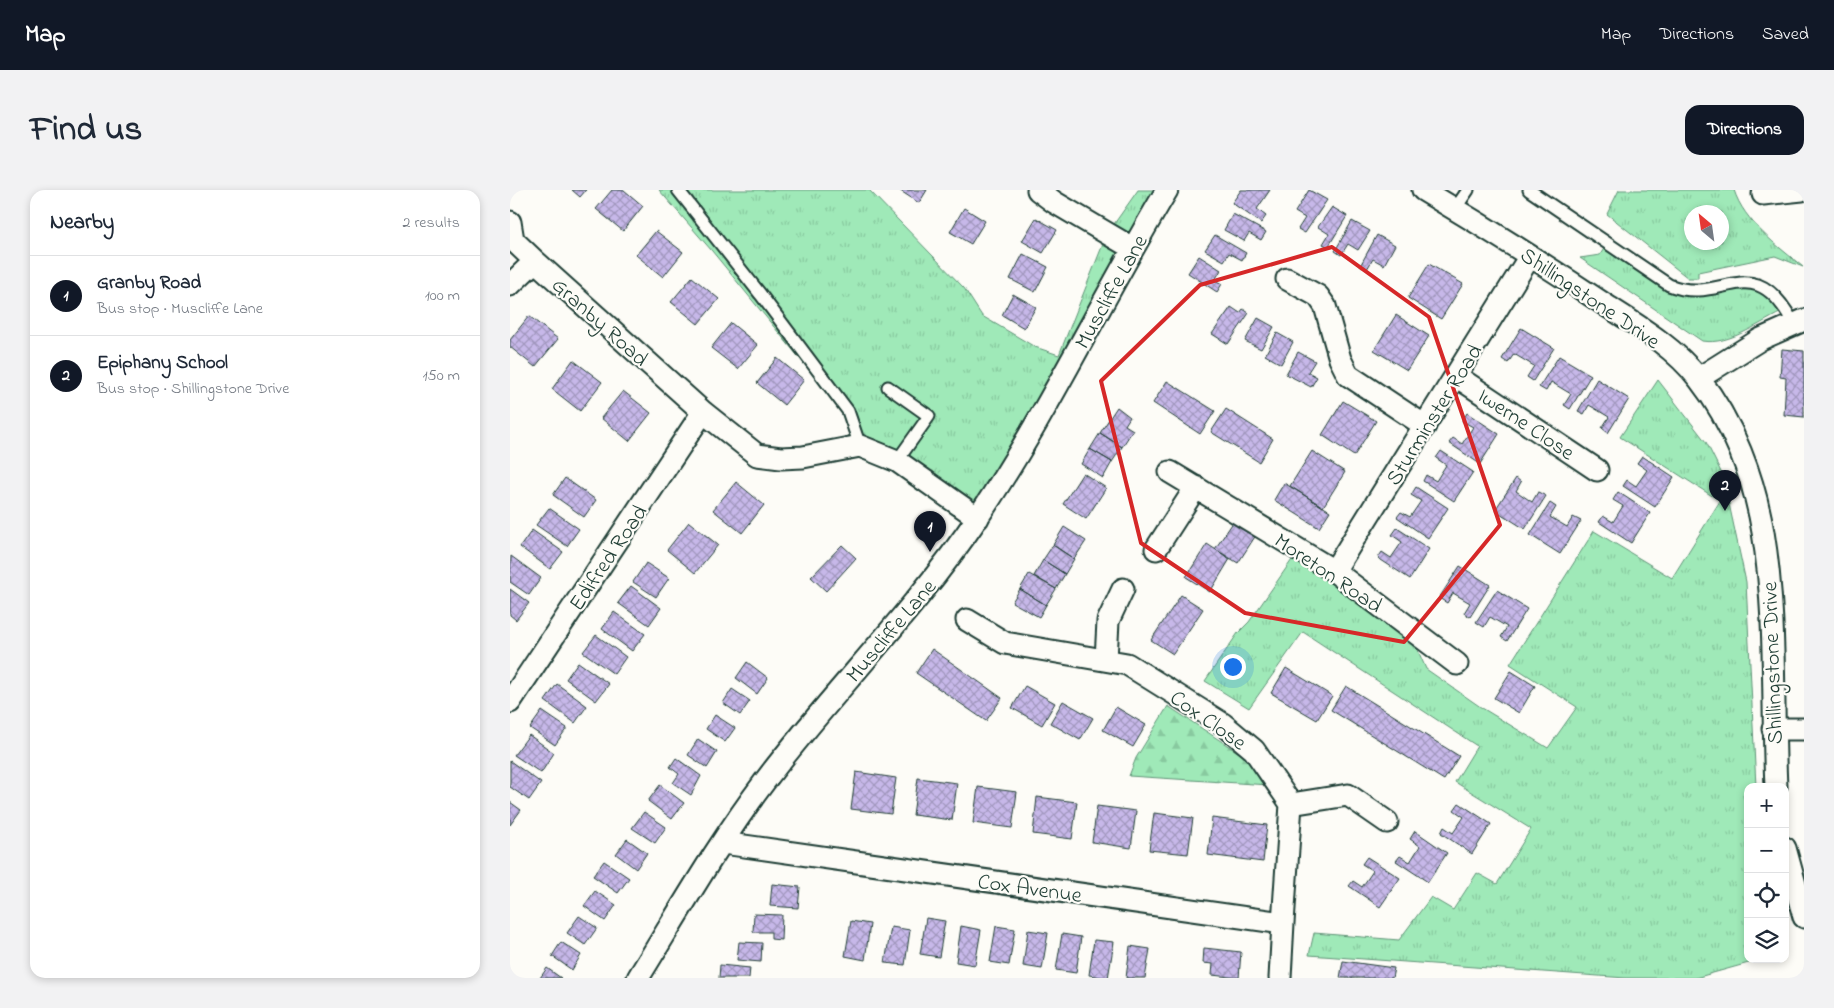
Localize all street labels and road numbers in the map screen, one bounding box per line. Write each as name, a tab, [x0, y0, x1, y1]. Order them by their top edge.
street label: Muscliffe Lane	[1068, 229, 1157, 355]
street label: Shillingstone Drive	[1512, 241, 1666, 359]
street label: Granby Road	[543, 271, 654, 376]
street label: Sturminster Road	[1379, 339, 1492, 492]
street label: Iwerne Close	[1470, 381, 1580, 470]
street label: Edifred Road	[562, 499, 657, 618]
street label: Moreton Road	[1267, 526, 1388, 623]
street label: Muscliffe Lane	[839, 573, 945, 691]
street label: Shillingstone Drive	[1755, 581, 1794, 745]
street label: Cox Close	[1162, 683, 1252, 760]
street label: Cox Avenue	[976, 867, 1084, 913]

